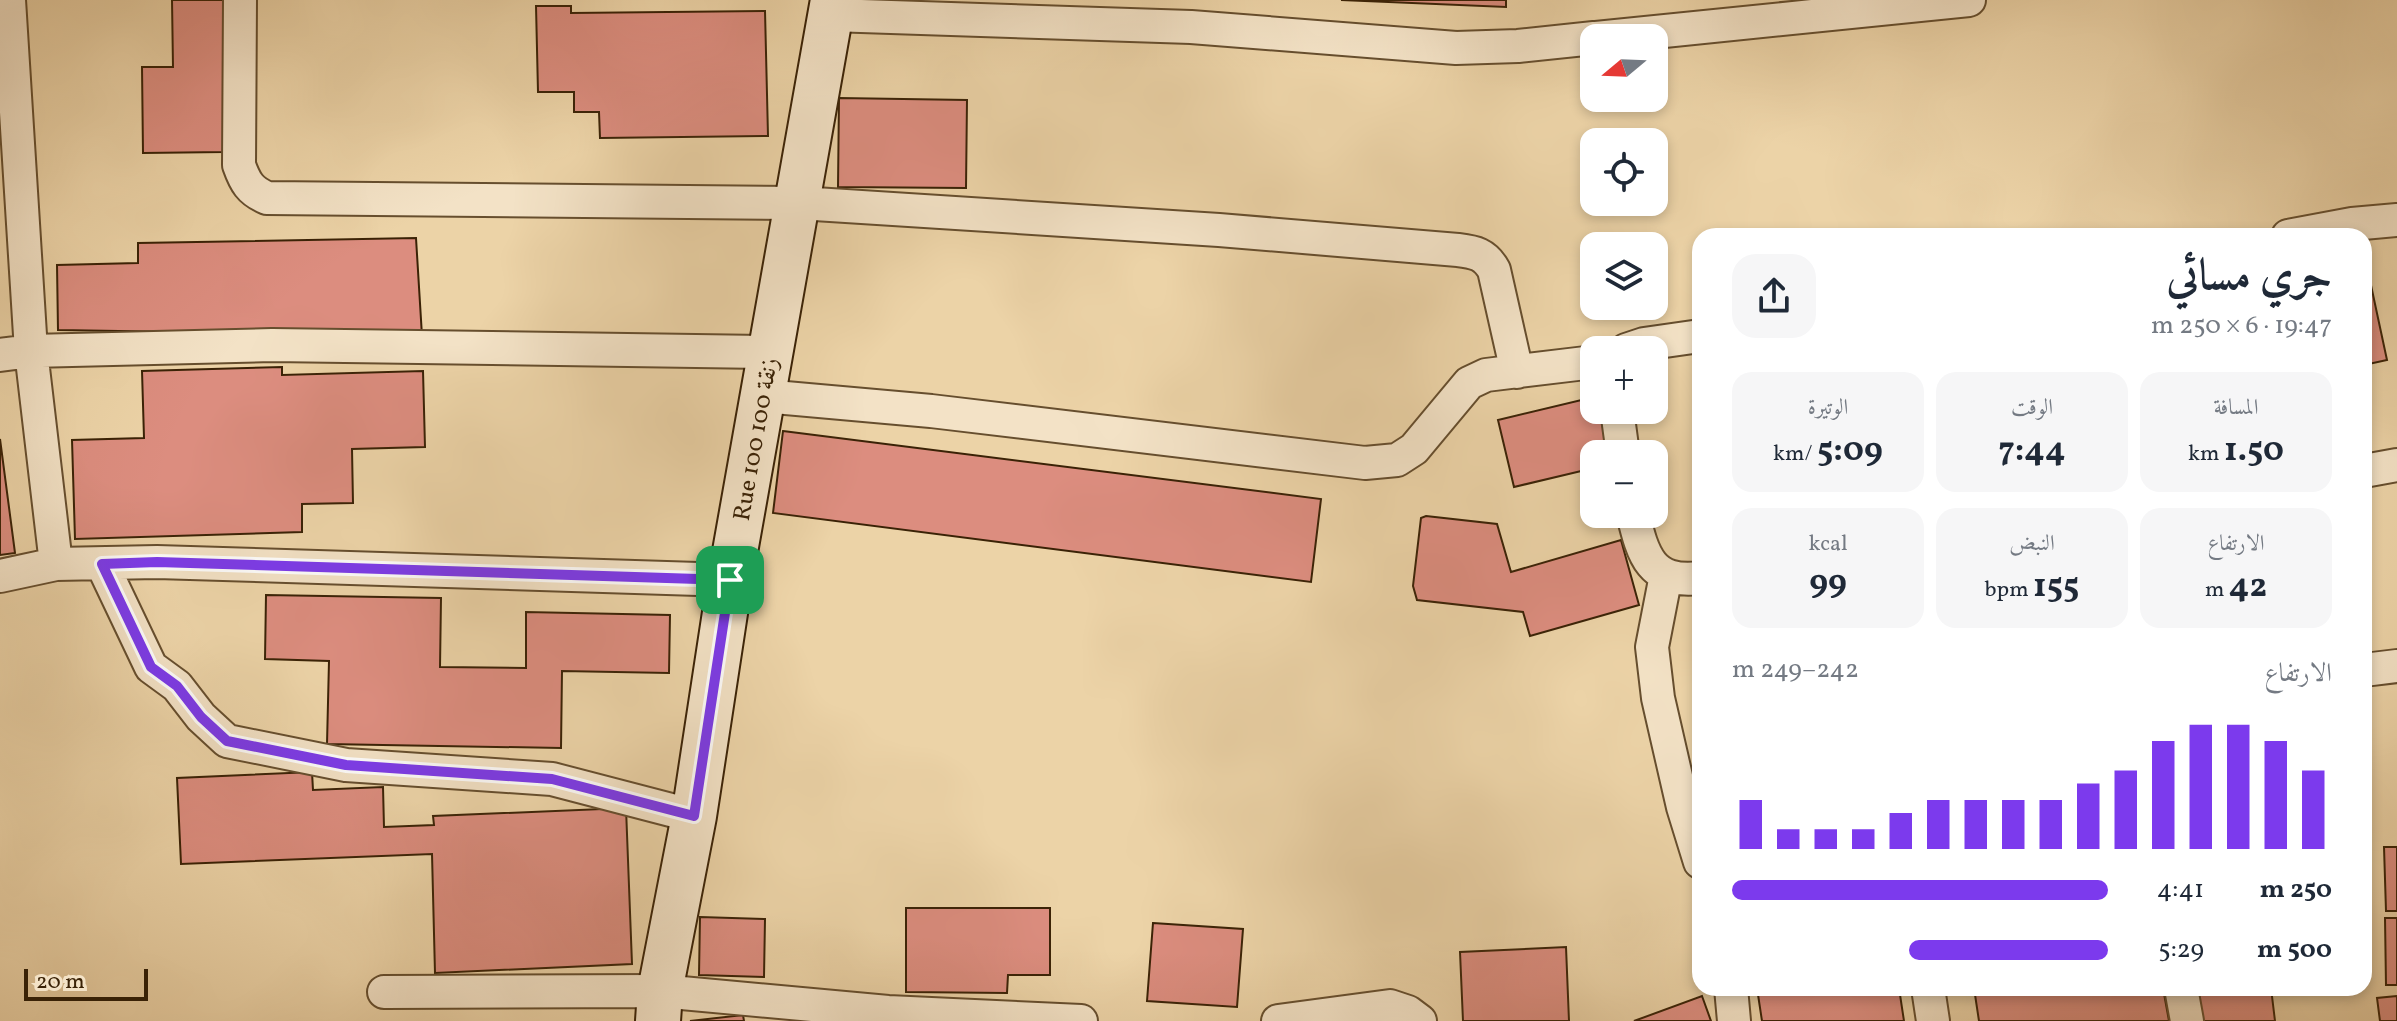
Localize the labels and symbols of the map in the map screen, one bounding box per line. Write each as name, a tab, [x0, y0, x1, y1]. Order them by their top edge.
north arrow	[1580, 24, 1668, 112]
street label: Rue 100 زنقة 100	[726, 355, 788, 524]
pin	[696, 546, 764, 614]
scale bar	[24, 965, 148, 1001]

